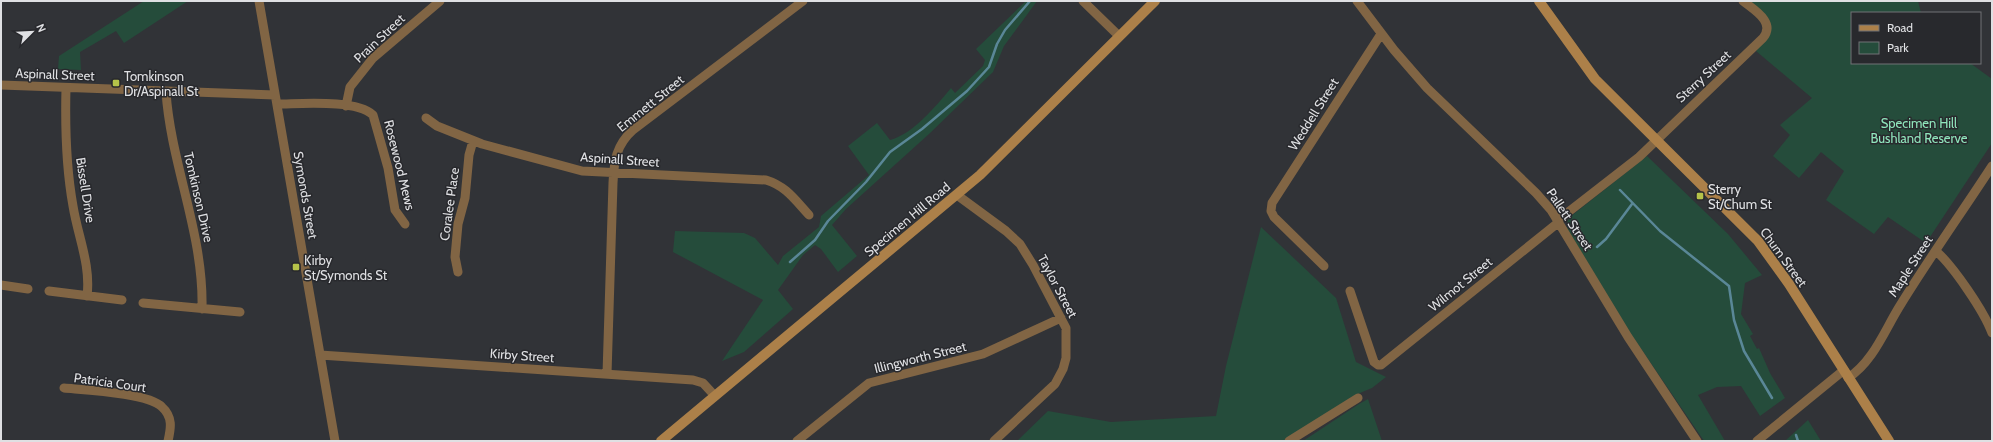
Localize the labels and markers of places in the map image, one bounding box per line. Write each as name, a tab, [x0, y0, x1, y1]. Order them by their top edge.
place label: Tomkinson Dr/Aspinall St	[124, 68, 199, 99]
marker: Tomkinson Dr/Aspinall St	[111, 78, 121, 88]
place label: Sterry St/Chum St	[1708, 181, 1772, 212]
marker: Sterry St/Chum St	[1695, 191, 1705, 201]
place label: Kirby St/Symonds St	[304, 252, 388, 283]
marker: Kirby St/Symonds St	[291, 262, 301, 272]

